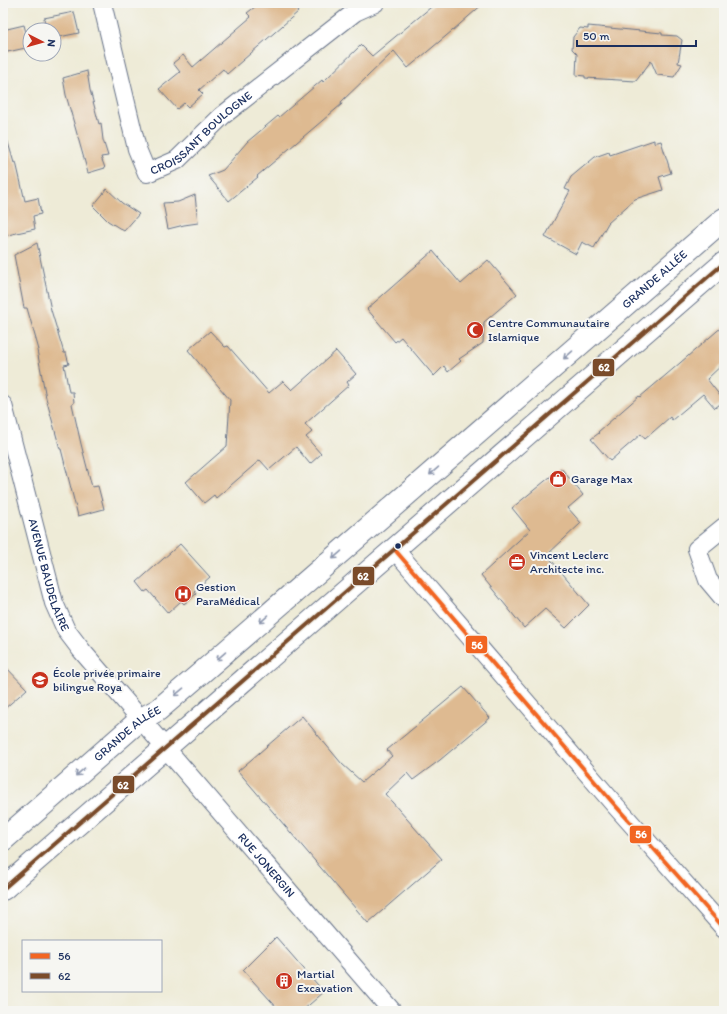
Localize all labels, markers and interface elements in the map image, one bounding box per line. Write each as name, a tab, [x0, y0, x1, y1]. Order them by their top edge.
north arrow	[22, 22, 62, 62]
scale bar	[577, 22, 696, 48]
text: 50 m	[583, 29, 609, 43]
text: N	[45, 39, 58, 47]
street label: CROISSANT BOULOGNE	[148, 88, 255, 178]
street label: GRANDE ALLÉE	[619, 247, 690, 312]
place label: Centre Communautaire Islamique	[488, 316, 610, 344]
mosque icon: Centre Communautaire Islamique	[465, 320, 485, 340]
one-way arrow	[563, 350, 573, 359]
line badge: 62	[592, 358, 615, 377]
text: 62	[598, 361, 610, 374]
one-way arrow	[430, 466, 440, 475]
shop icon: Garage Max	[548, 469, 568, 489]
place label: Garage Max	[571, 472, 632, 486]
street label: AVENUE BAUDELAIRE	[26, 517, 73, 634]
unlabelled marker	[393, 541, 403, 551]
place label: Vincent Leclerc Architecte inc.	[530, 548, 609, 576]
one-way arrow	[332, 551, 343, 560]
office icon: Vincent Leclerc Architecte inc.	[507, 552, 527, 572]
line badge: 62	[352, 566, 375, 586]
text: 62	[357, 570, 369, 583]
place label: Gestion ParaMédical	[196, 580, 260, 608]
hospital icon: Gestion ParaMédical	[173, 584, 193, 604]
one-way arrow	[259, 614, 269, 623]
line badge: 56	[465, 635, 488, 654]
text: 56	[471, 639, 483, 652]
one-way arrow	[216, 651, 227, 660]
place label: École privée primaire bilingue Roya	[53, 666, 161, 694]
school or university icon: École privée primaire bilingue Roya	[30, 670, 50, 690]
one-way arrow	[174, 687, 184, 696]
street label: GRANDE ALLÉE	[91, 703, 164, 764]
one-way arrow	[74, 768, 85, 777]
line badge: 62	[112, 775, 135, 794]
text: 62	[117, 779, 129, 792]
line badge: 56	[629, 825, 652, 844]
text: 56	[635, 828, 647, 841]
street label: RUE JONERGIN	[235, 830, 298, 900]
legend	[22, 940, 162, 992]
text: 56	[58, 949, 71, 963]
place label: Martial Excavation	[297, 967, 353, 995]
text: 62	[58, 969, 71, 983]
building icon: Martial Excavation	[274, 971, 294, 991]

